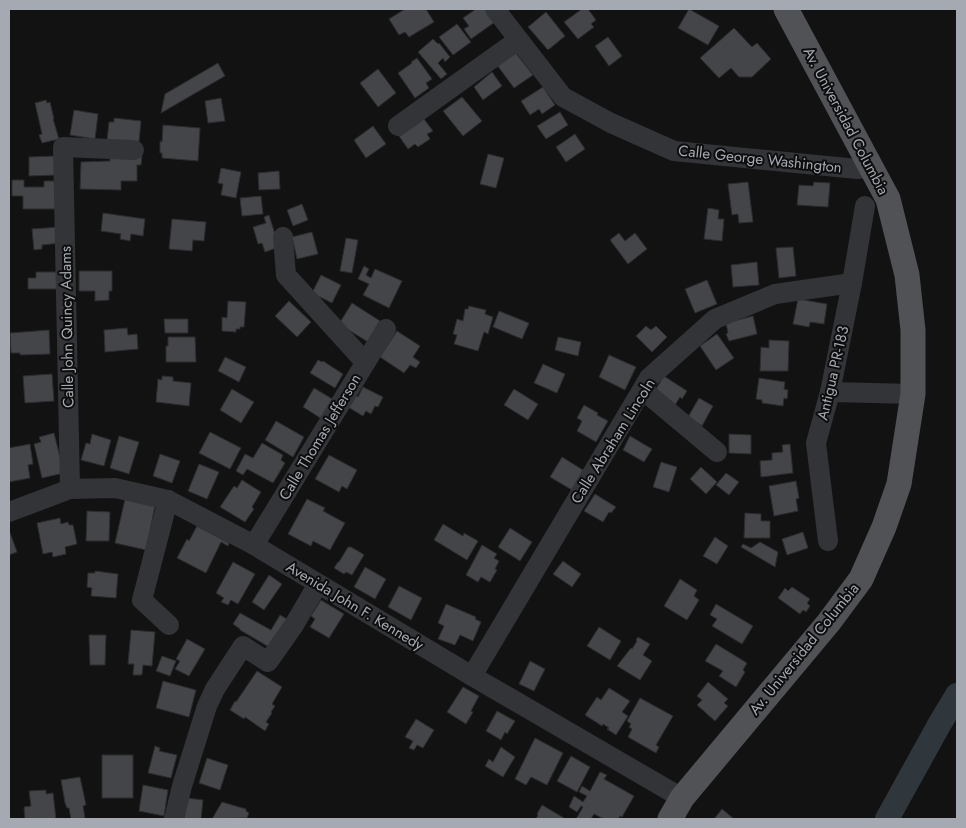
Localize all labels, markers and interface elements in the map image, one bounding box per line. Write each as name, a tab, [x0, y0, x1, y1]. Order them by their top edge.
street label: Av. Universidad Columbia	[798, 43, 894, 199]
street label: Calle George Washington	[677, 139, 843, 179]
street label: Calle John Quincy Adams	[55, 246, 79, 408]
street label: Antigua PR-183	[811, 324, 855, 422]
street label: Calle Thomas Jefferson	[273, 370, 367, 504]
street label: Calle Abraham Lincoln	[566, 374, 660, 508]
street label: Avenida John F. Kennedy	[282, 556, 428, 656]
street label: Av. Universidad Columbia	[744, 578, 864, 720]

